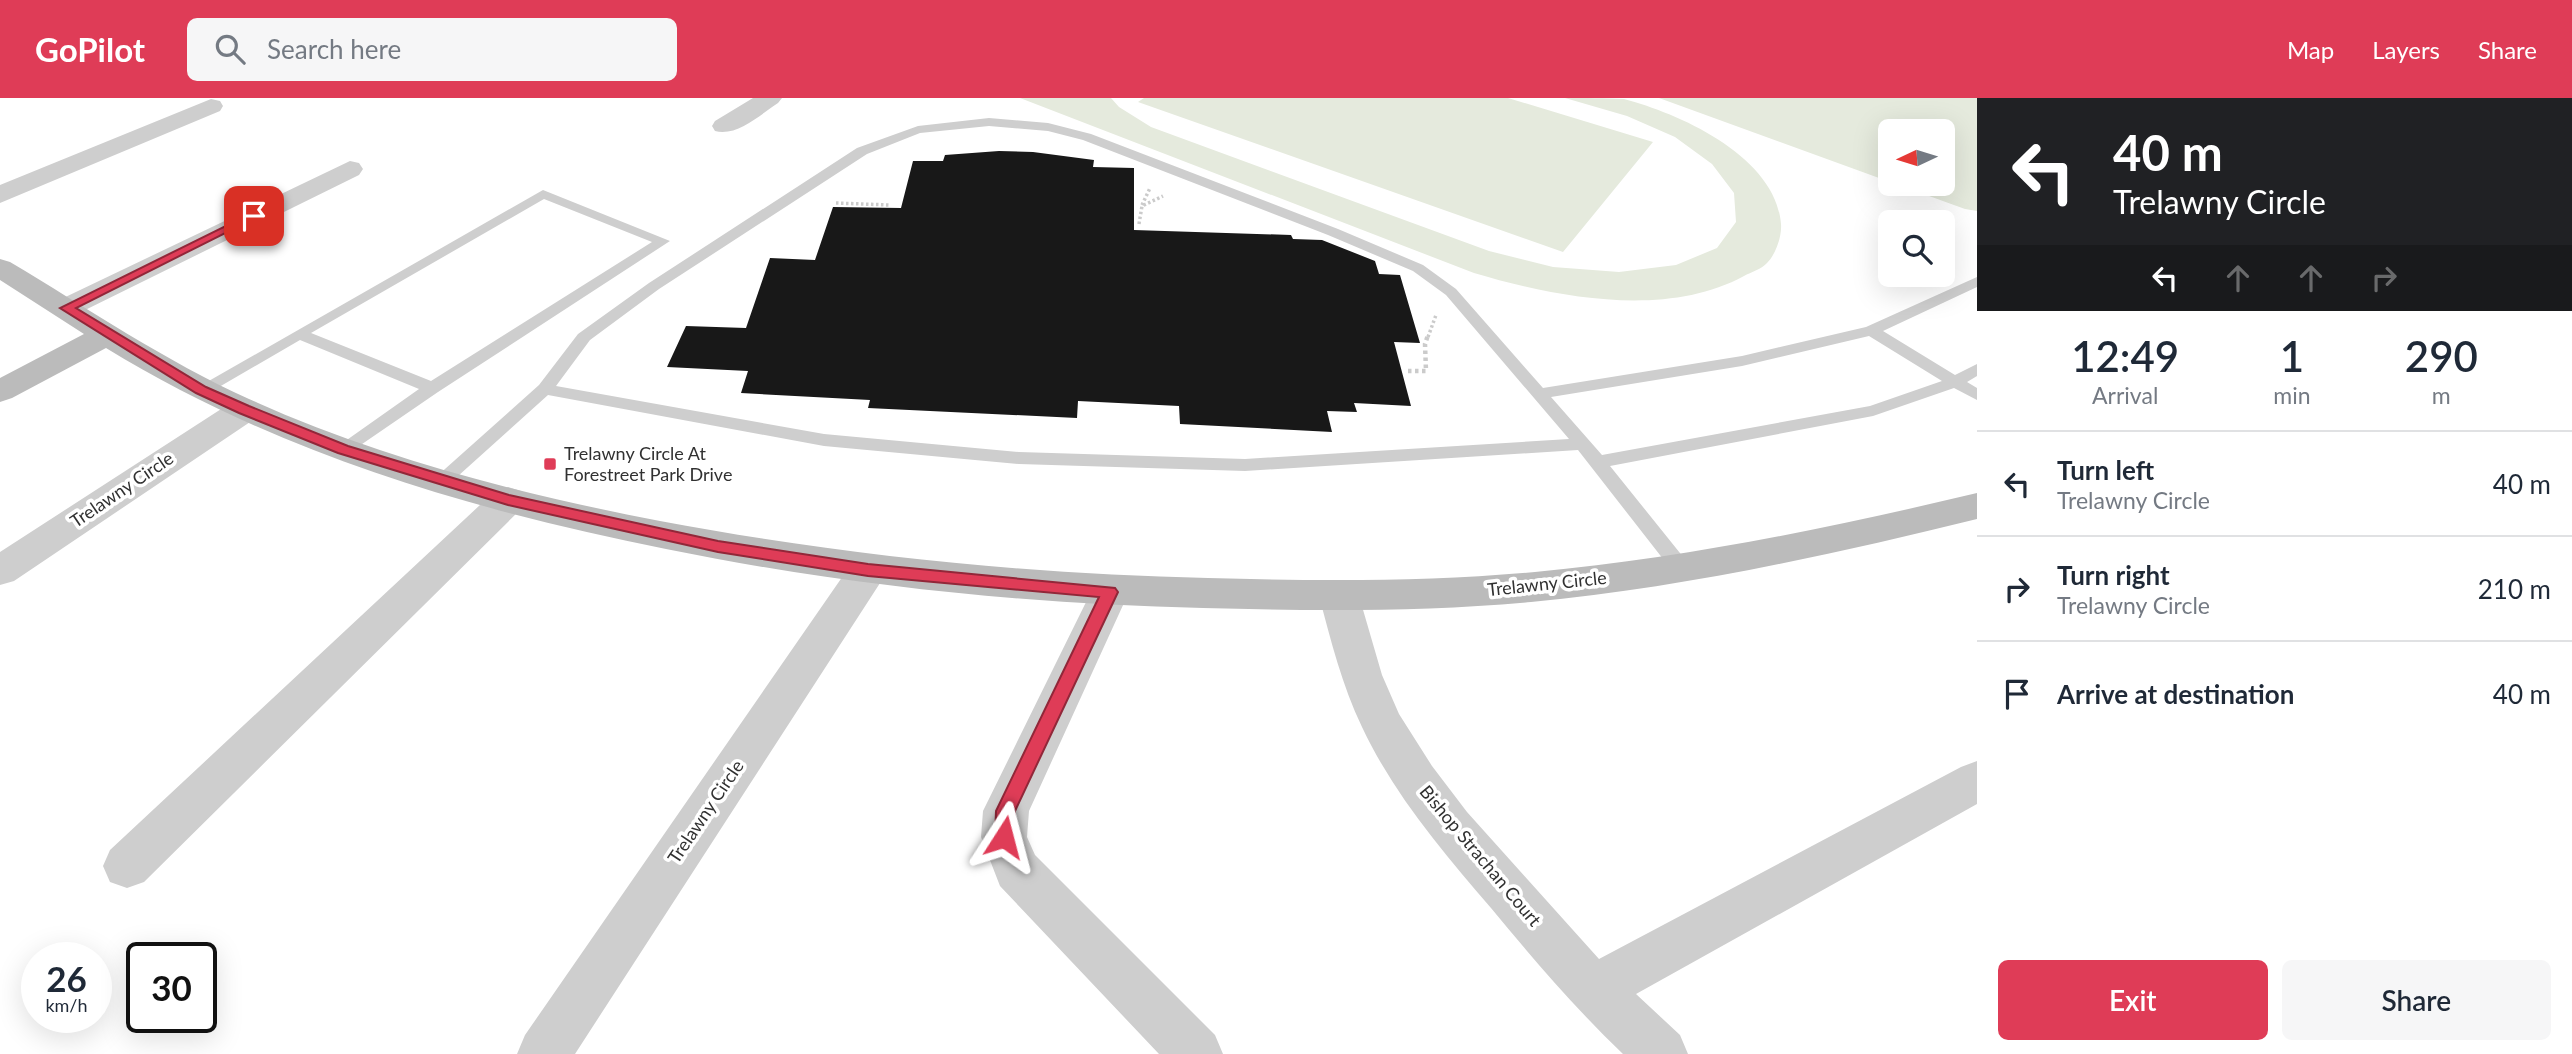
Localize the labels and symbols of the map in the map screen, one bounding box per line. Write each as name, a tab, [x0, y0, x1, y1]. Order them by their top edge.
north arrow	[1878, 119, 1955, 196]
pin	[224, 186, 284, 246]
place label: Trelawny Circle At Forestreet Park Drive	[564, 442, 732, 485]
street label: Trelawny Circle	[66, 447, 177, 532]
marker: Trelawny Circle At Forestreet Park Drive	[542, 456, 558, 472]
street label: Trelawny Circle	[1486, 566, 1608, 600]
street label: Trelawny Circle	[663, 756, 748, 867]
street label: Bishop Strachan Court	[1415, 780, 1546, 931]
position arrow	[967, 800, 1041, 874]
speed limit sign: 30	[126, 942, 217, 1033]

